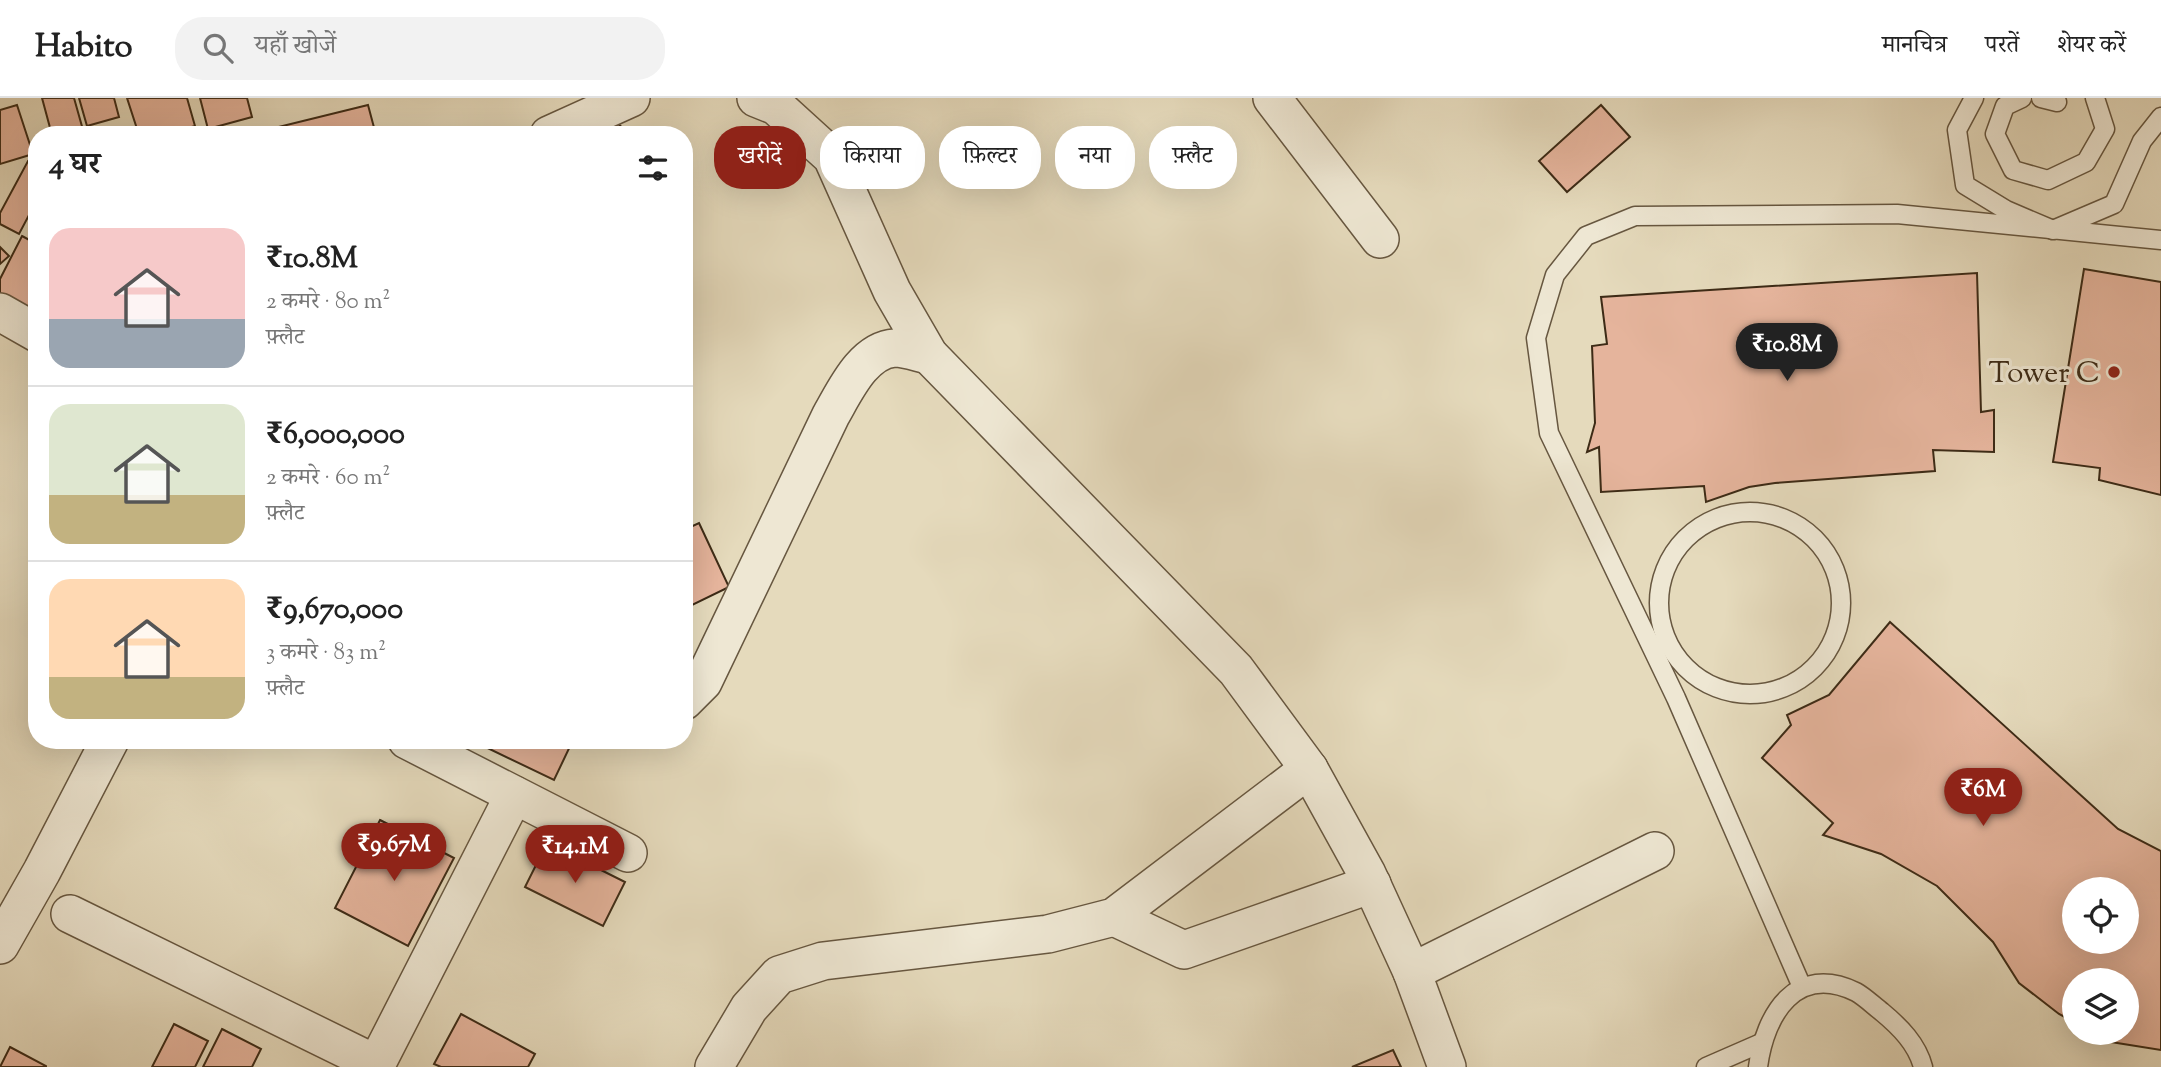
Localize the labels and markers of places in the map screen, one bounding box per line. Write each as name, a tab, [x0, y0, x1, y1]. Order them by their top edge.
pin: ₹10.8M	[1730, 324, 1844, 383]
place label: Tower C	[1989, 353, 2100, 396]
marker: Tower C	[2106, 364, 2122, 380]
pin: ₹6M	[1949, 768, 2017, 828]
pin: ₹9.67M	[337, 824, 451, 883]
pin: ₹14.1M	[518, 826, 632, 885]

